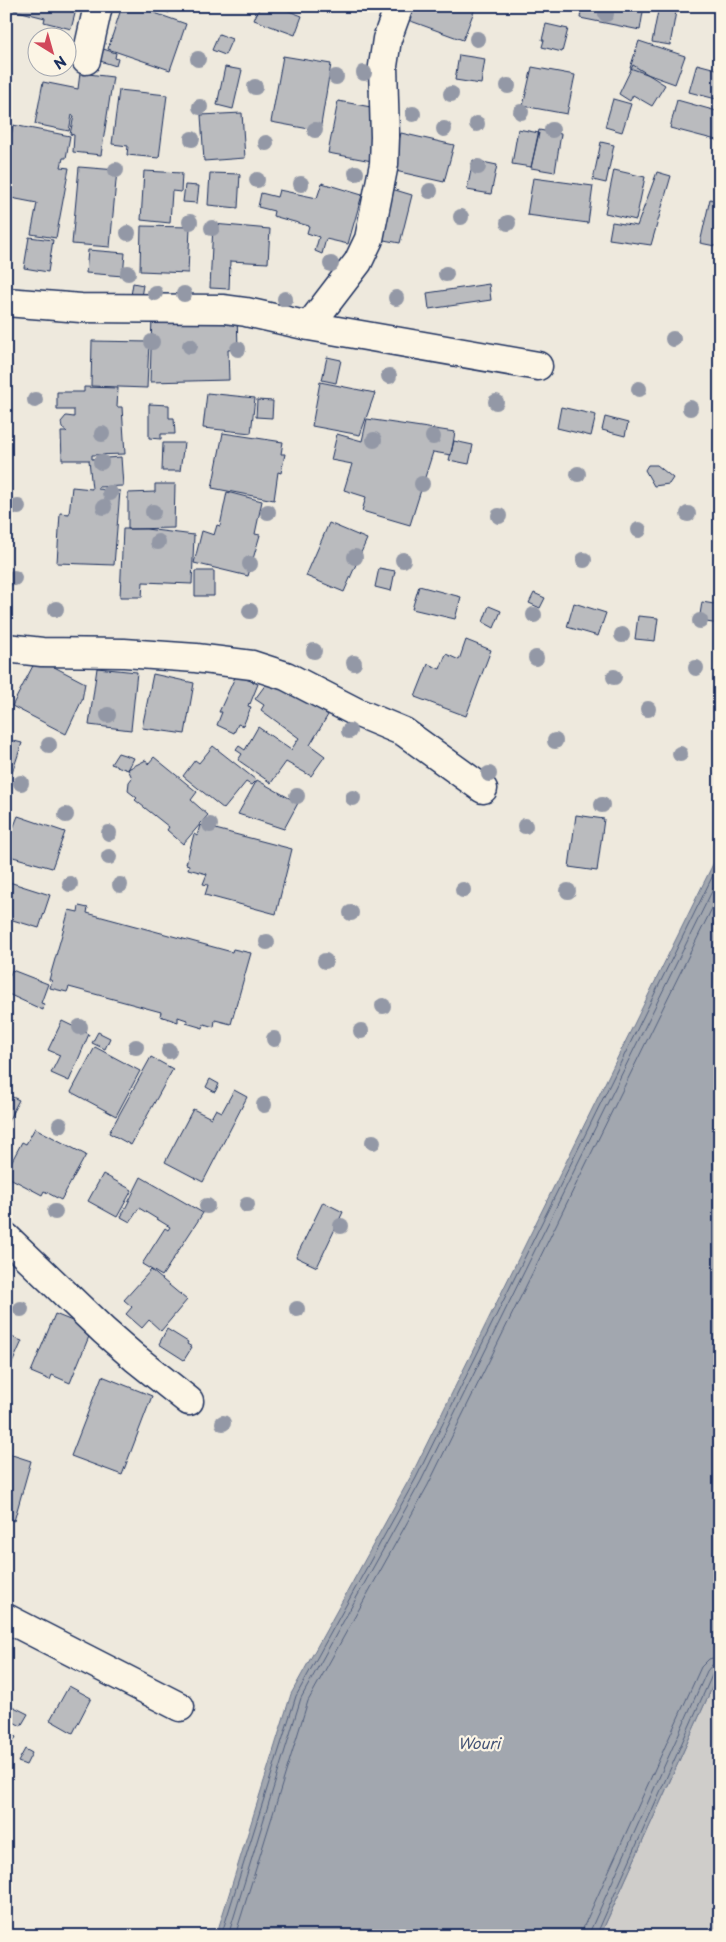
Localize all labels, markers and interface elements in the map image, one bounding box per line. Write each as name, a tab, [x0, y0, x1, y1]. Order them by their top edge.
north arrow	[28, 28, 78, 78]
text: N	[49, 51, 71, 75]
water label: Wouri	[458, 1731, 503, 1754]

